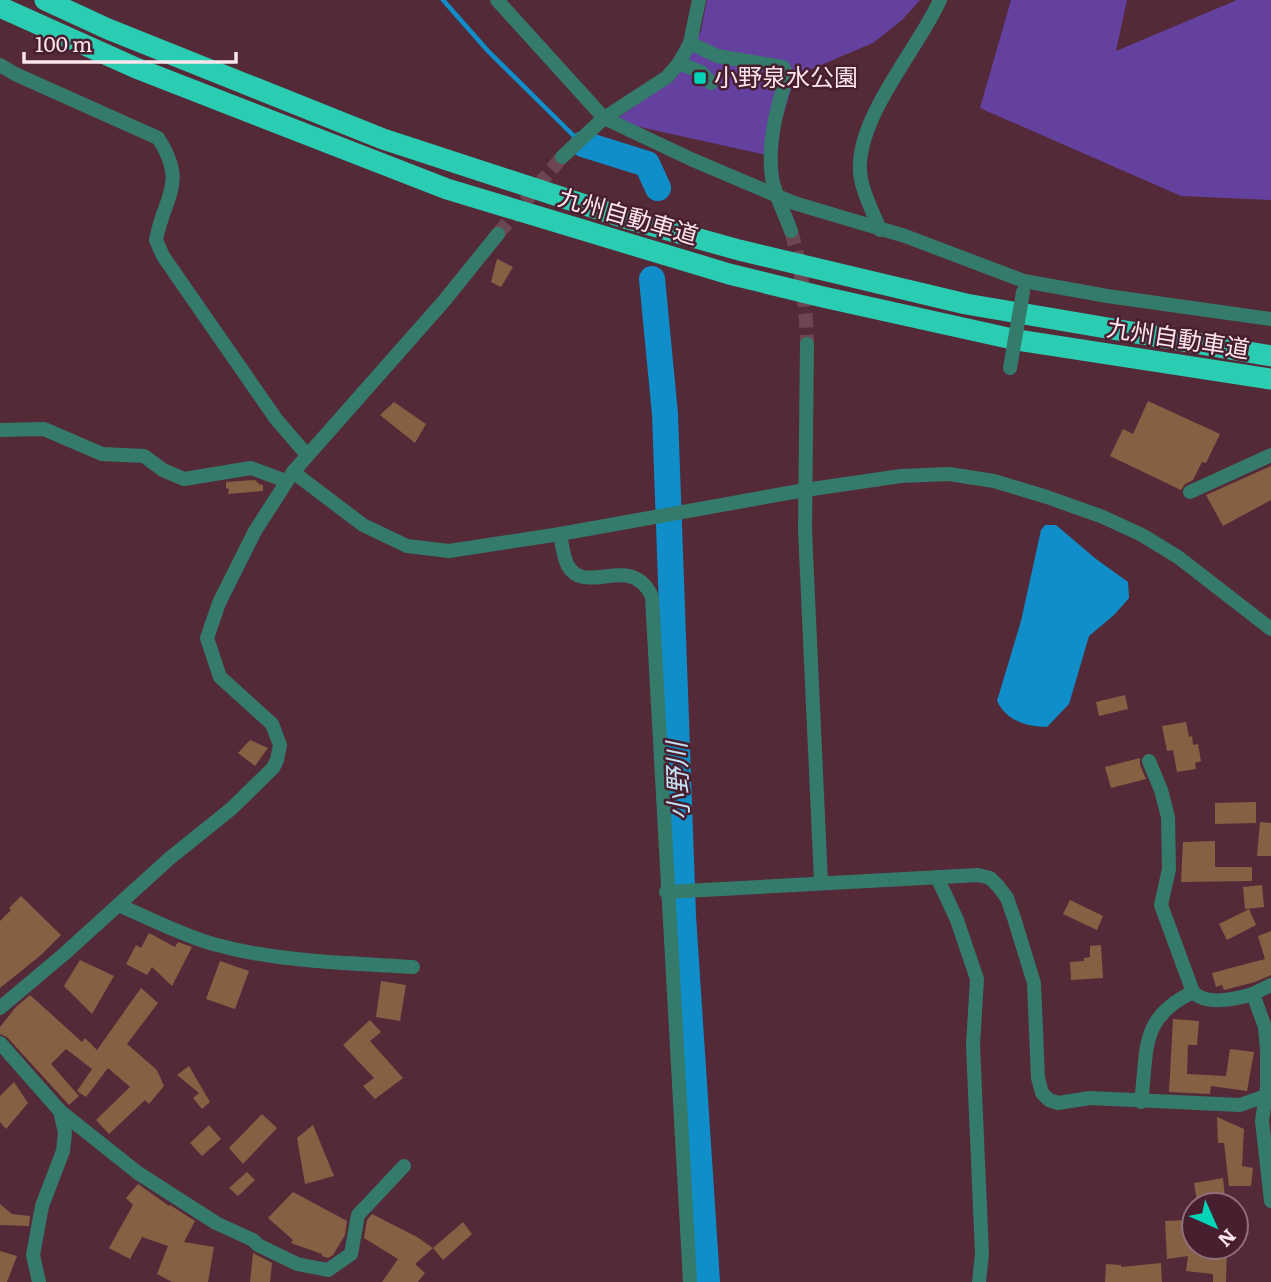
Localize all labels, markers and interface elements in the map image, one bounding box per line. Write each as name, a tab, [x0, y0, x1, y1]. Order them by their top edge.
scale bar	[24, 21, 236, 65]
text: 100 m	[35, 27, 92, 58]
place label: 小野泉水公園	[714, 58, 858, 93]
marker: 小野泉水公園	[692, 70, 708, 86]
street label: 九州自動車道	[555, 178, 703, 251]
street label: 九州自動車道	[1105, 308, 1252, 365]
water label: 小野川	[655, 738, 696, 821]
north arrow	[1180, 1191, 1250, 1261]
text: N	[1212, 1223, 1243, 1254]

